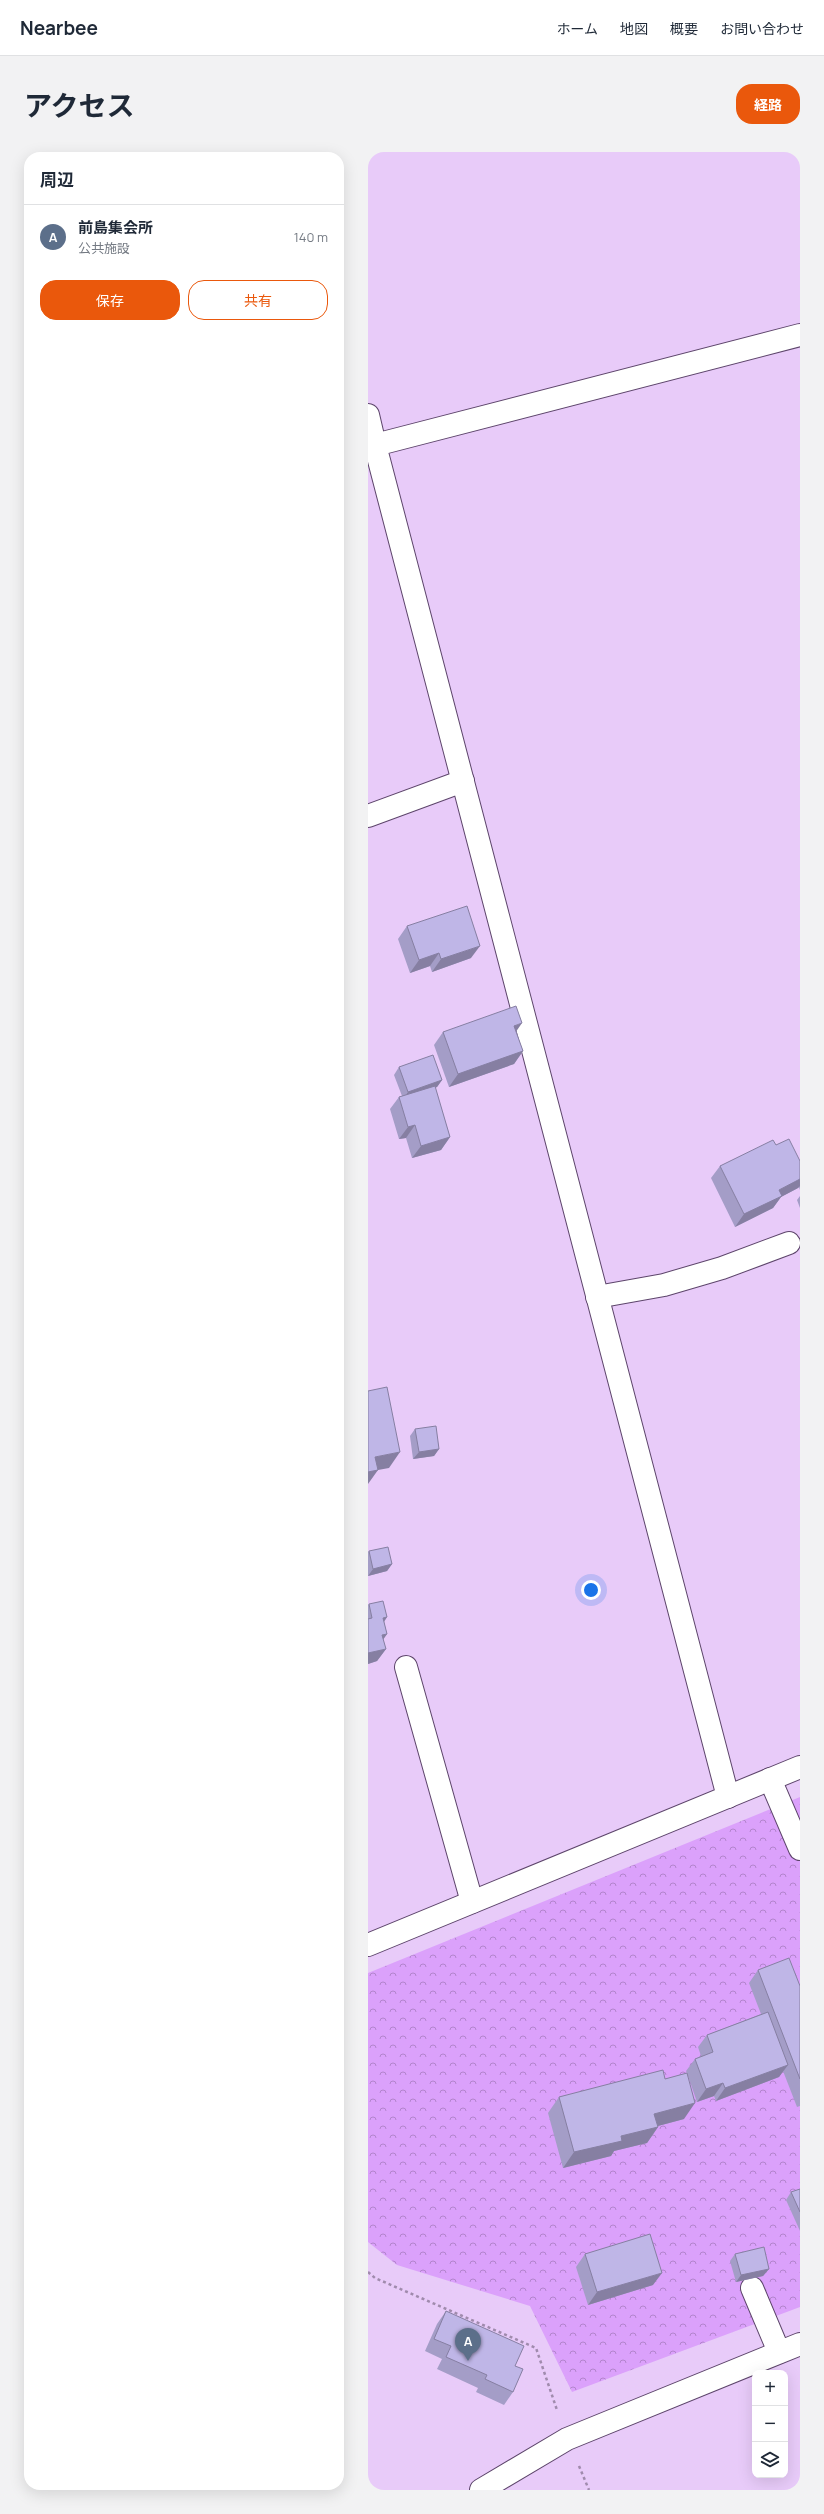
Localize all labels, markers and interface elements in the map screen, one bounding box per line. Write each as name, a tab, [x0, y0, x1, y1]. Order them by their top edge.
text: Nearbee	[20, 15, 98, 41]
text: ホーム	[556, 19, 598, 38]
text: 地図	[620, 19, 648, 38]
text: 概要	[670, 19, 698, 38]
text: お問い合わせ	[720, 19, 804, 38]
button: 経路	[736, 84, 800, 124]
text: アクセス	[24, 86, 135, 124]
text: 周辺	[40, 168, 74, 191]
text: 前島集会所	[78, 217, 153, 238]
text: A	[49, 228, 57, 246]
text: 140 m	[294, 228, 328, 246]
text: 公共施設	[78, 239, 130, 257]
button: 保存	[40, 280, 180, 320]
button: 共有	[188, 280, 328, 320]
your location	[581, 1580, 601, 1600]
pin: A	[455, 2328, 481, 2361]
map controls	[752, 2370, 788, 2478]
button: +	[752, 2370, 788, 2406]
button: −	[752, 2406, 788, 2442]
button: layers	[752, 2442, 788, 2478]

